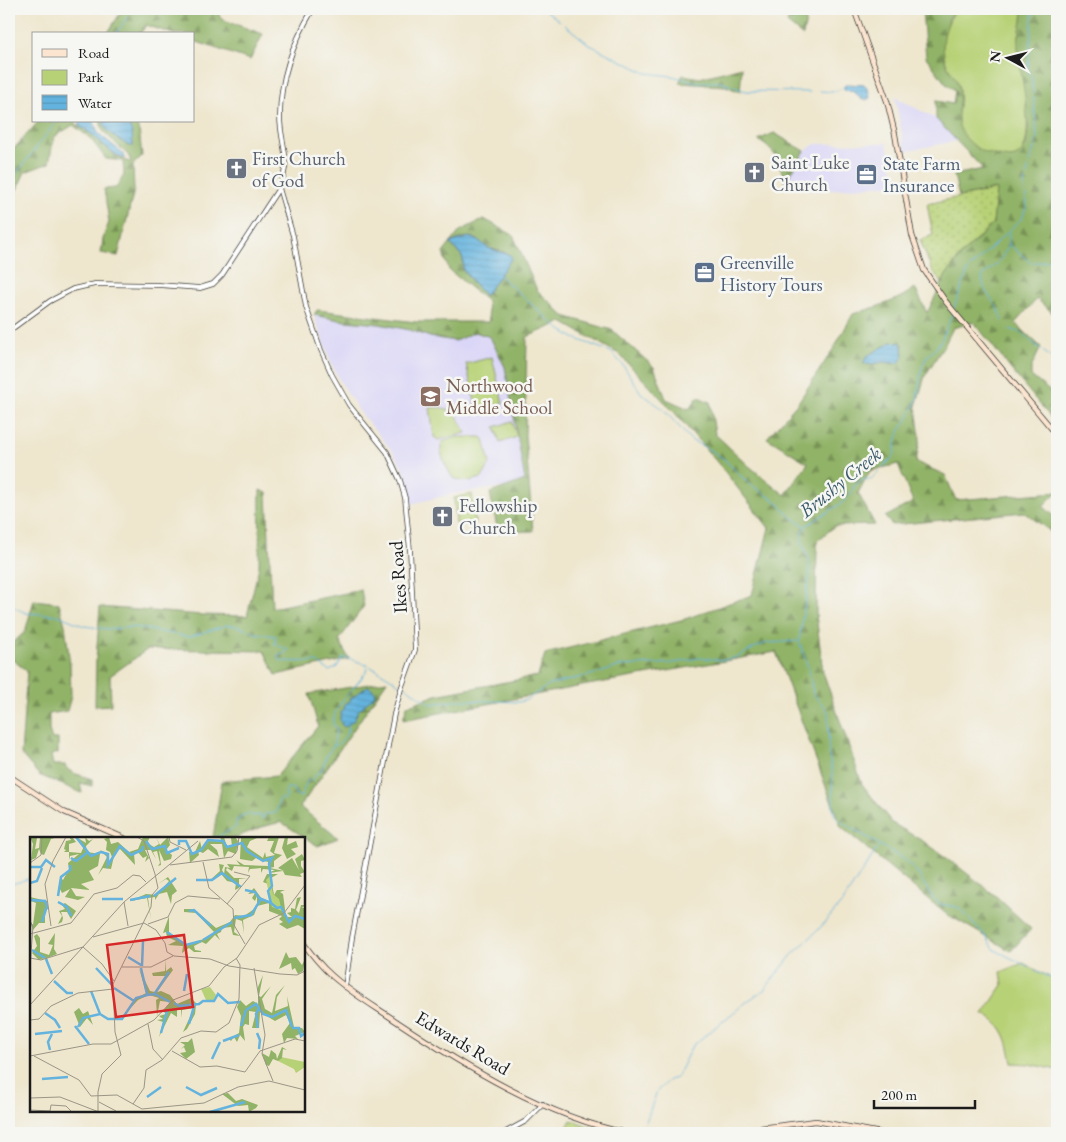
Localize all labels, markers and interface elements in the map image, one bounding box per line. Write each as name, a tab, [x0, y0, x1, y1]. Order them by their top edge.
legend	[32, 32, 195, 122]
north arrow	[984, 32, 1034, 82]
text: Road	[78, 43, 110, 62]
text: N	[985, 49, 1005, 63]
text: Park	[78, 67, 105, 86]
text: Water	[78, 93, 112, 112]
place label: First Church of God	[252, 146, 346, 193]
place label: Saint Luke Church	[771, 150, 849, 197]
place label: State Farm Insurance	[883, 151, 961, 198]
church icon: First Church of God	[224, 157, 248, 181]
church icon: Saint Luke Church	[743, 161, 767, 185]
office icon: State Farm Insurance	[855, 162, 879, 186]
place label: Greenville History Tours	[720, 250, 823, 297]
office icon: Greenville History Tours	[692, 261, 716, 285]
place label: Northwood Middle School	[446, 373, 553, 420]
school or university icon: Northwood Middle School	[418, 384, 442, 408]
water label: Brushy Creek	[793, 441, 887, 524]
place label: Fellowship Church	[459, 493, 537, 540]
church icon: Fellowship Church	[431, 504, 455, 528]
street label: Ikes Road	[383, 540, 413, 614]
inset map	[30, 837, 305, 1112]
street label: Edwards Road	[411, 1005, 515, 1081]
scale bar	[874, 1077, 975, 1109]
text: 200 m	[881, 1085, 918, 1104]

